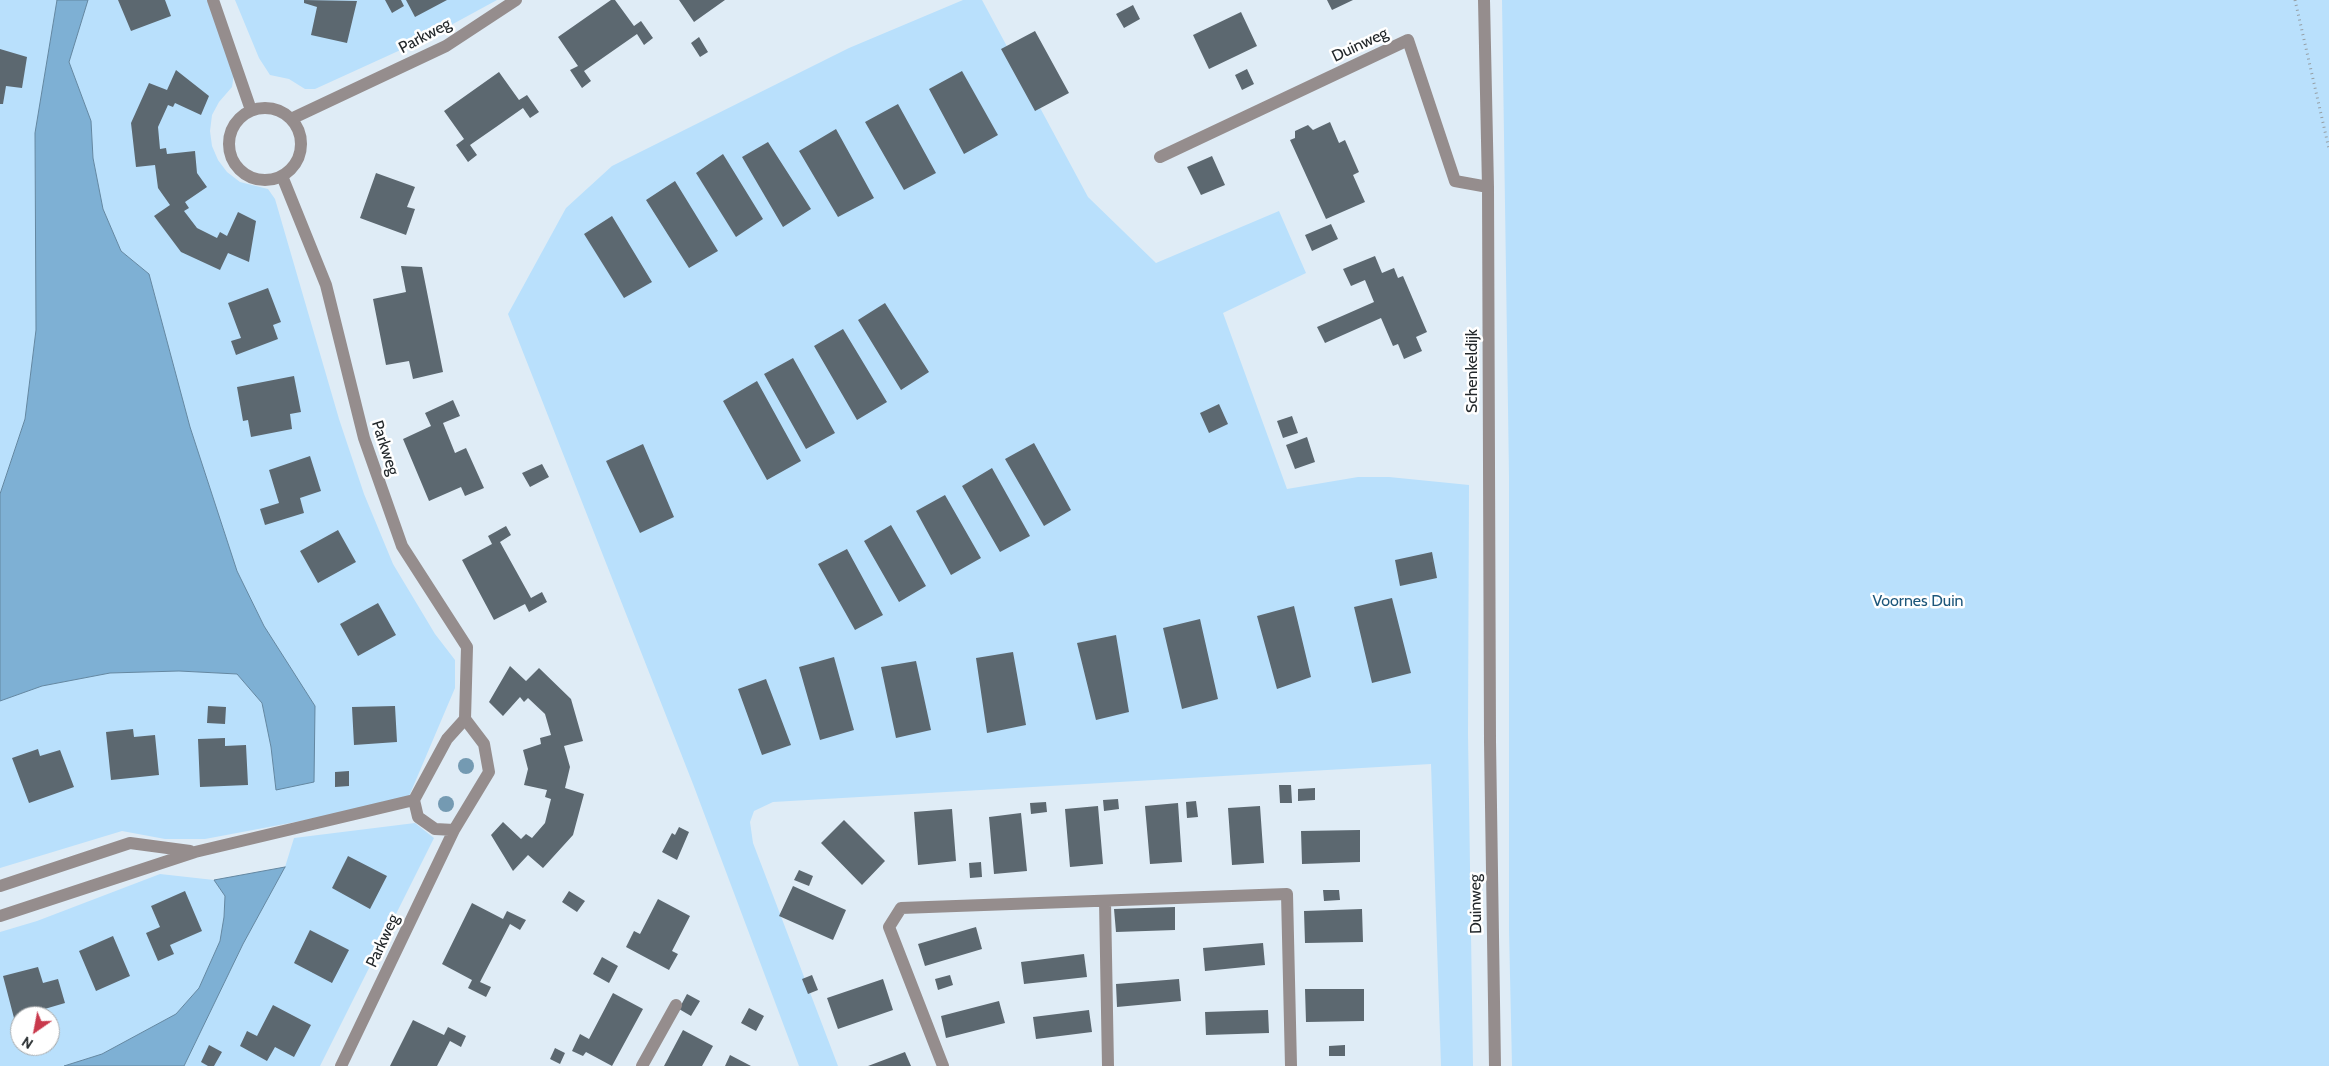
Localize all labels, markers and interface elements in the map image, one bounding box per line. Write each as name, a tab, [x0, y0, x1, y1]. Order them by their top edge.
street label: Parkweg	[396, 14, 454, 58]
street label: Duinweg	[1329, 24, 1391, 66]
street label: Schenkeldijk	[1462, 329, 1482, 413]
street label: Parkweg	[367, 418, 403, 478]
park label: Voornes Duin	[1872, 591, 1964, 611]
street label: Duinweg	[1466, 874, 1486, 934]
street label: Parkweg	[362, 911, 404, 971]
north arrow	[10, 1006, 60, 1056]
text: N	[18, 1032, 36, 1053]

